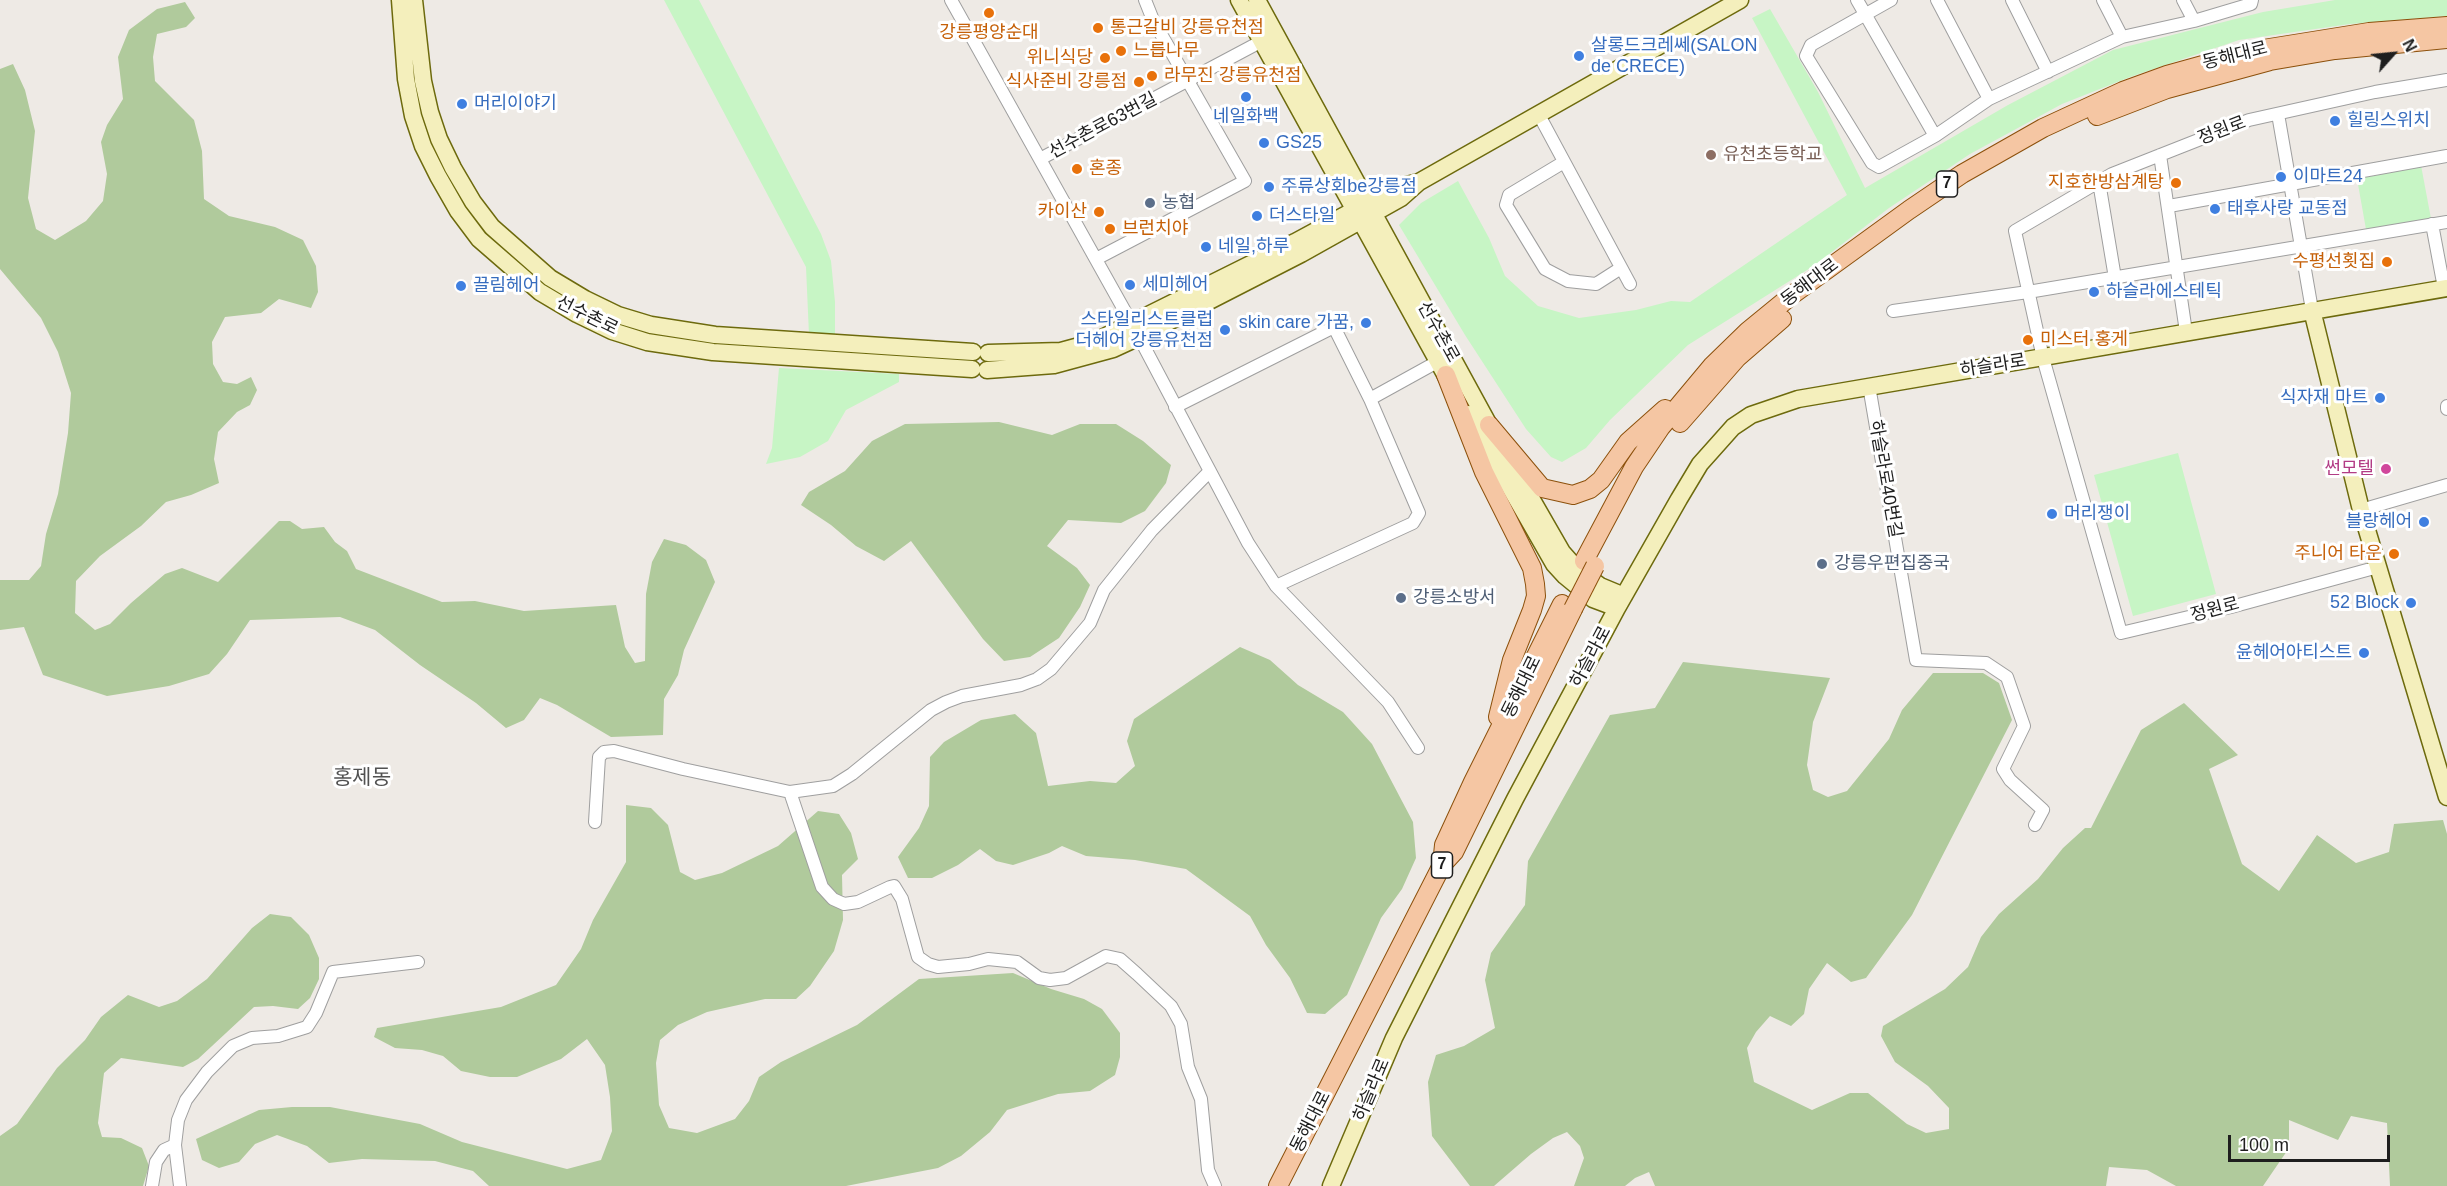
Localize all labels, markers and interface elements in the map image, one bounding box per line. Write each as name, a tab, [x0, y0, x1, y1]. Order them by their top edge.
marker: 강릉평양순대	[982, 6, 996, 20]
place label: 통근갈비 강릉유천점	[1110, 17, 1264, 39]
marker: 통근갈비 강릉유천점	[1091, 21, 1105, 35]
place label: 강릉평양순대	[939, 22, 1039, 44]
north arrow	[2363, 24, 2423, 84]
place label: 살롱드크레쎄(SALON de CRECE)	[1591, 35, 1757, 78]
text: N	[2399, 37, 2420, 55]
street label: 동해대로	[2200, 38, 2270, 74]
place label: 느릅나무	[1133, 40, 1199, 62]
marker: 느릅나무	[1114, 44, 1128, 58]
place label: 위니식당	[1027, 47, 1093, 69]
marker: 살롱드크레쎄(SALON de CRECE)	[1572, 49, 1586, 63]
marker: 위니식당	[1098, 51, 1112, 65]
place label: 라무진 강릉유천점	[1164, 65, 1301, 87]
marker: 라무진 강릉유천점	[1145, 69, 1159, 83]
place label: 식사준비 강릉점	[1006, 71, 1127, 93]
marker: 식사준비 강릉점	[1132, 75, 1146, 89]
street label: 선수촌로63번길	[1045, 88, 1161, 164]
marker: 네일화백	[1239, 90, 1253, 104]
place label: 머리이야기	[474, 93, 557, 115]
marker: 머리이야기	[455, 97, 469, 111]
place label: 네일화백	[1213, 106, 1279, 128]
place label: 힐링스위치	[2347, 110, 2430, 132]
street label: 정원로	[2195, 112, 2249, 150]
marker: 힐링스위치	[2328, 114, 2342, 128]
place label: GS25	[1276, 132, 1322, 154]
marker: GS25	[1257, 136, 1271, 150]
place label: 유천초등학교	[1723, 144, 1822, 166]
marker: 유천초등학교	[1704, 148, 1718, 162]
place label: 혼종	[1089, 158, 1122, 180]
marker: 혼종	[1070, 162, 1084, 176]
place label: 이마트24	[2293, 166, 2363, 188]
marker: 이마트24	[2274, 170, 2288, 184]
road number: 7	[1936, 171, 1958, 197]
place label: 지호한방삼계탕	[2048, 172, 2164, 194]
place label: 주류상회be강릉점	[1281, 176, 1417, 198]
marker: 지호한방삼계탕	[2169, 176, 2183, 190]
marker: 주류상회be강릉점	[1262, 180, 1276, 194]
place label: 농협	[1162, 192, 1195, 214]
marker: 농협	[1143, 196, 1157, 210]
place label: 태후사랑 교동점	[2227, 198, 2348, 220]
place label: 카이산	[1037, 201, 1087, 223]
marker: 태후사랑 교동점	[2208, 202, 2222, 216]
marker: 카이산	[1092, 205, 1106, 219]
place label: 더스타일	[1269, 205, 1335, 227]
marker: 더스타일	[1250, 209, 1264, 223]
place label: 브런치야	[1122, 218, 1188, 240]
marker: 브런치야	[1103, 222, 1117, 236]
place label: 네일,하루	[1218, 236, 1289, 258]
marker: 네일,하루	[1199, 240, 1213, 254]
place label: 수평선횟집	[2292, 251, 2375, 273]
street label: 동해대로	[1777, 254, 1843, 312]
marker: 수평선횟집	[2380, 255, 2394, 269]
place label: 세미헤어	[1142, 274, 1208, 296]
place label: 끌림헤어	[473, 275, 539, 297]
marker: 세미헤어	[1123, 278, 1137, 292]
marker: 끌림헤어	[454, 279, 468, 293]
place label: 하슬라에스테틱	[2106, 281, 2222, 303]
marker: 하슬라에스테틱	[2087, 285, 2101, 299]
street label: 선수촌로	[552, 292, 622, 340]
street label: 선수촌로	[1412, 298, 1464, 366]
place label: 스타일리스트클럽 더헤어 강릉유천점	[1076, 309, 1213, 352]
place label: skin care 가꿈,	[1239, 312, 1354, 334]
marker: skin care 가꿈,	[1359, 316, 1373, 330]
marker: 스타일리스트클럽 더헤어 강릉유천점	[1218, 323, 1232, 337]
place label: 미스터 홍게	[2040, 329, 2128, 351]
marker: 미스터 홍게	[2021, 333, 2035, 347]
street label: 하슬라로	[1959, 350, 2027, 382]
place label: 식자재 마트	[2280, 387, 2368, 409]
marker: 식자재 마트	[2373, 391, 2387, 405]
street label: 하슬라로40번길	[1864, 418, 1906, 540]
place label: 썬모텔	[2324, 458, 2374, 480]
marker: 썬모텔	[2379, 462, 2393, 476]
place label: 머리쟁이	[2064, 503, 2130, 525]
marker: 머리쟁이	[2045, 507, 2059, 521]
place label: 블랑헤어	[2346, 511, 2412, 533]
marker: 블랑헤어	[2417, 515, 2431, 529]
place label: 주니어 타운	[2294, 543, 2382, 565]
marker: 주니어 타운	[2387, 547, 2401, 561]
place label: 강릉우편집중국	[1834, 553, 1950, 575]
marker: 강릉우편집중국	[1815, 557, 1829, 571]
place label: 강릉소방서	[1413, 587, 1496, 609]
marker: 강릉소방서	[1394, 591, 1408, 605]
place label: 52 Block	[2330, 592, 2399, 614]
street label: 정원로	[2188, 593, 2242, 627]
marker: 52 Block	[2404, 596, 2418, 610]
street label: 하슬라로	[1566, 623, 1616, 691]
place label: 윤헤어아티스트	[2236, 642, 2352, 664]
marker: 윤헤어아티스트	[2357, 646, 2371, 660]
street label: 동해대로	[1498, 652, 1546, 722]
district label: 홍제동	[333, 765, 391, 791]
road number: 7	[1432, 852, 1452, 878]
street label: 하슬라로	[1349, 1055, 1395, 1125]
street label: 동해대로	[1286, 1088, 1336, 1156]
scale bar	[2231, 1123, 2393, 1161]
text: 100 m	[2239, 1135, 2289, 1155]

